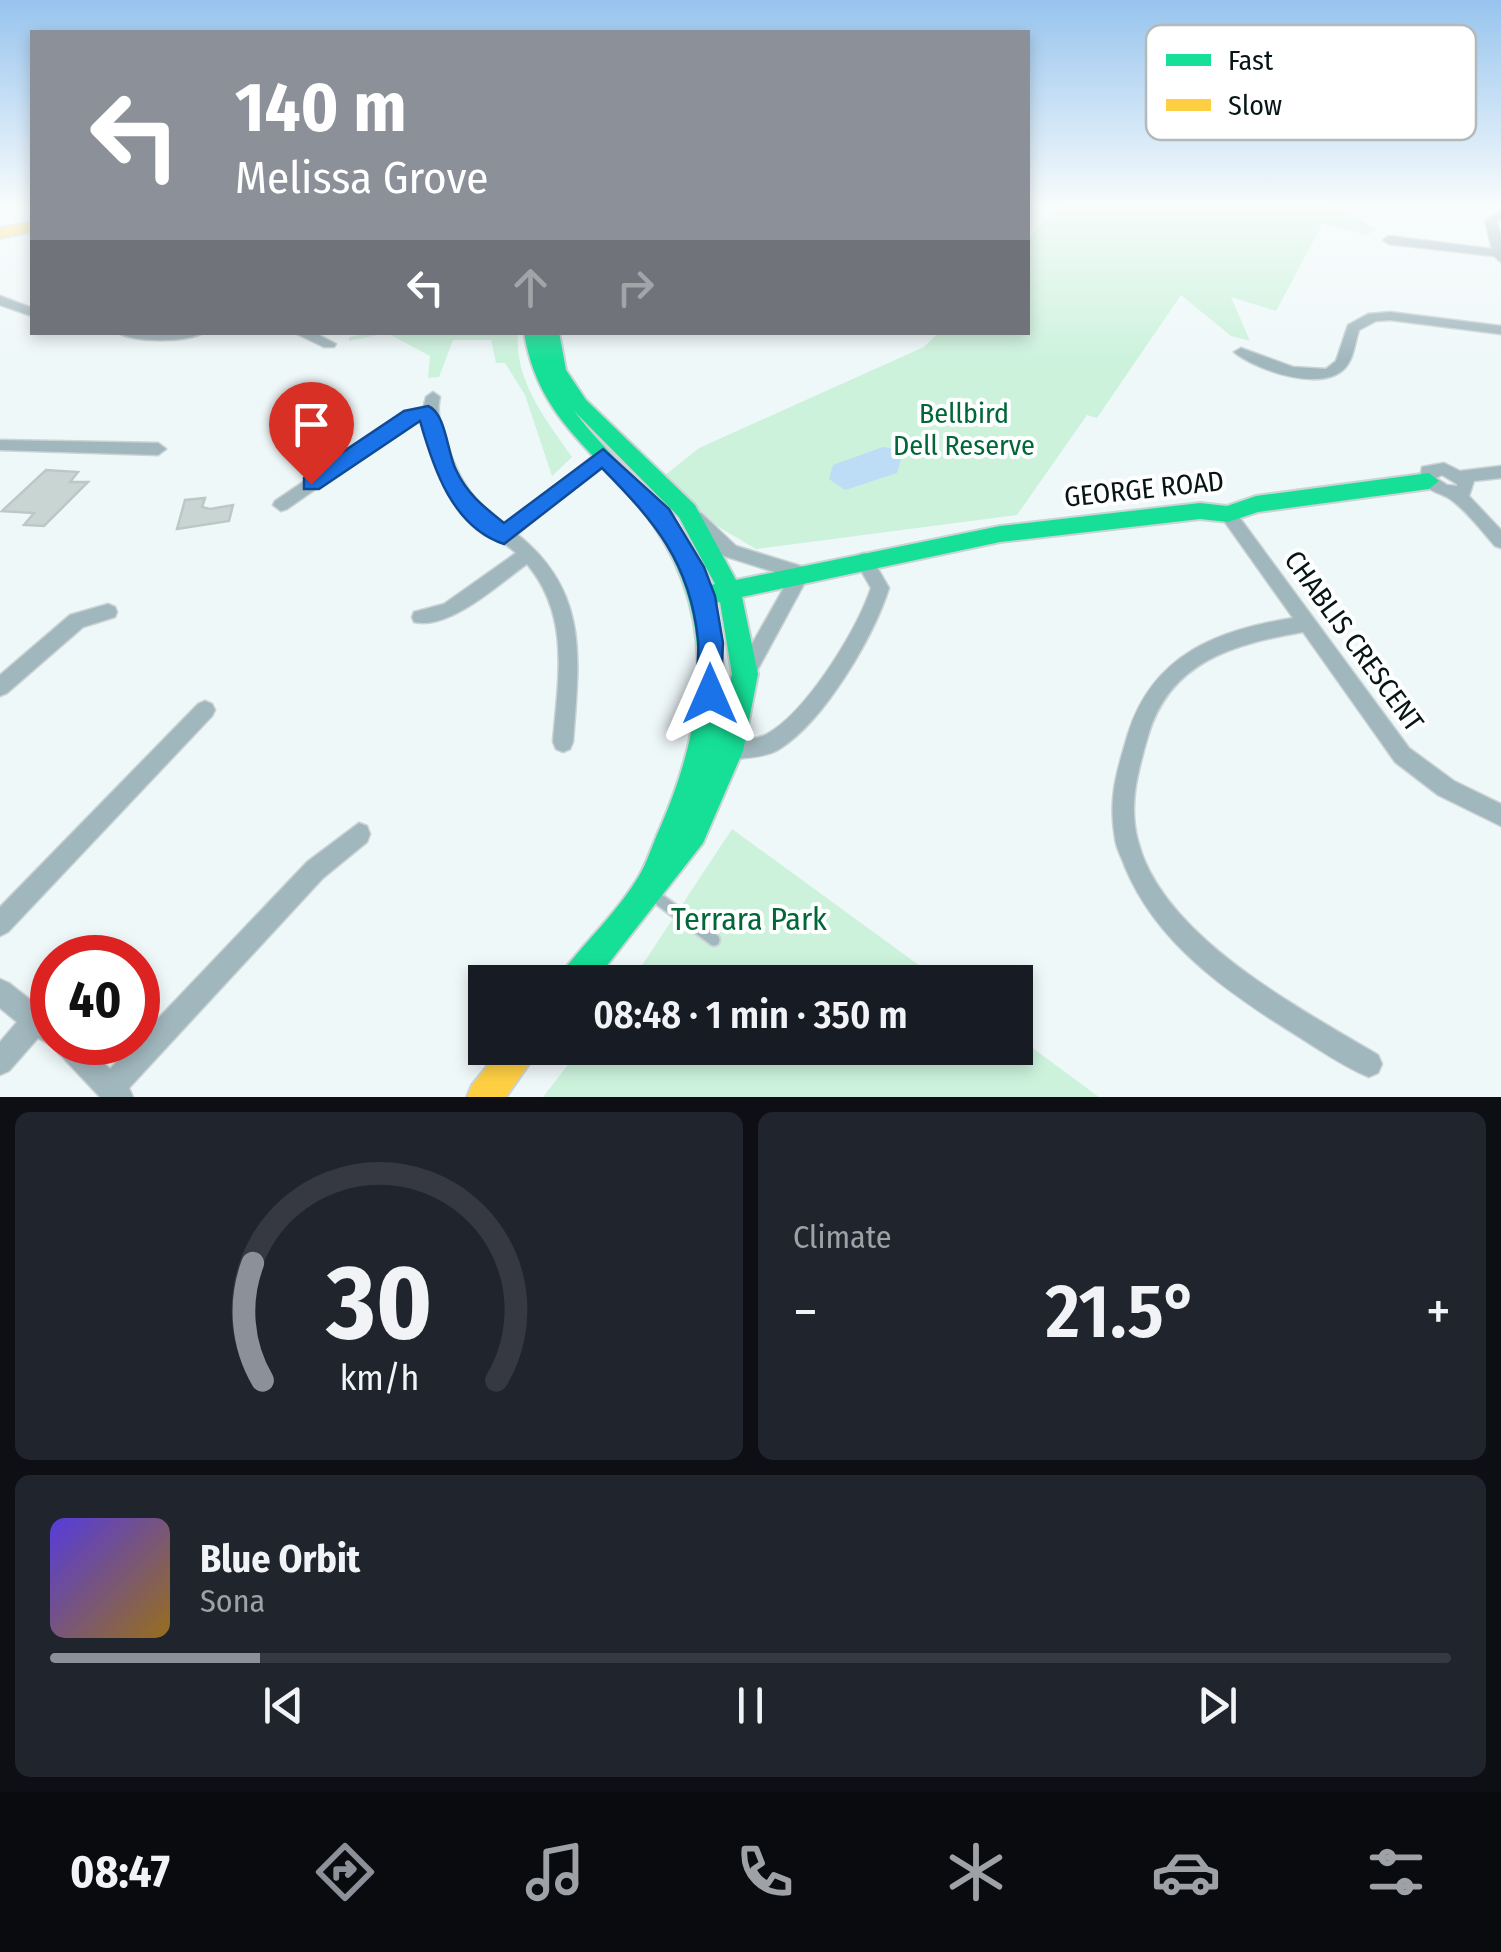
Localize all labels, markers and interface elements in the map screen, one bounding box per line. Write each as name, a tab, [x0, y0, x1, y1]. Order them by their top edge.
legend	[1146, 25, 1476, 140]
text: Fast	[1228, 44, 1274, 77]
text: 140 m	[235, 66, 407, 150]
icon: left	[70, 70, 200, 200]
text: Slow	[1228, 89, 1282, 122]
text: Melissa Grove	[235, 151, 489, 205]
icon: left	[398, 260, 453, 315]
icon: ahead	[503, 260, 558, 315]
icon: right	[608, 260, 663, 315]
pin	[269, 382, 354, 485]
icon: arrive	[284, 397, 339, 452]
park label: Bellbird Dell Reserve	[893, 397, 1035, 462]
street label: GEORGE ROAD	[1062, 464, 1226, 514]
street label: CHABLIS CRESCENT	[1277, 544, 1431, 738]
position arrow	[658, 642, 762, 746]
park label: Terrara Park	[671, 900, 827, 938]
speed limit sign: 40	[30, 935, 160, 1065]
text: 08:48 · 1 min · 350 m	[593, 992, 908, 1038]
text: Climate	[793, 1218, 892, 1256]
text: 30	[325, 1241, 432, 1366]
text: 21.5°	[1046, 1267, 1198, 1357]
text: −	[793, 1279, 818, 1345]
text: +	[1426, 1279, 1451, 1345]
text: km/h	[339, 1357, 419, 1399]
text: Blue Orbit	[200, 1536, 360, 1582]
text: Sona	[200, 1582, 265, 1620]
icon: previous	[256, 1678, 311, 1733]
icon: pause	[723, 1678, 778, 1733]
icon: next	[1190, 1678, 1245, 1733]
icon: directions	[310, 1837, 380, 1907]
icon: music	[520, 1837, 590, 1907]
icon: phone	[730, 1837, 800, 1907]
icon: climate	[941, 1837, 1011, 1907]
icon: car	[1151, 1837, 1221, 1907]
icon: filters	[1361, 1837, 1431, 1907]
text: 08:47	[70, 1845, 170, 1899]

